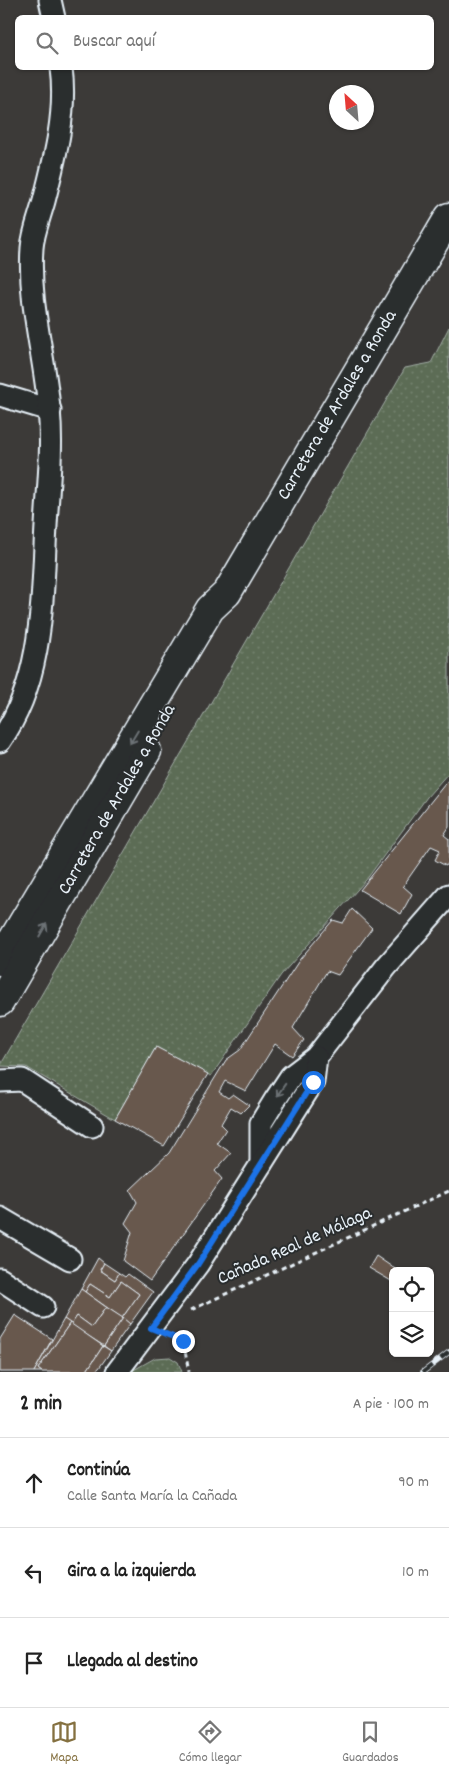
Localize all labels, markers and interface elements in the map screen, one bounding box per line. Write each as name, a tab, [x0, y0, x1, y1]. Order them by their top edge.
search box	[15, 15, 434, 70]
icon: search	[33, 29, 61, 57]
text: Buscar aquí	[73, 29, 155, 56]
north arrow	[329, 85, 374, 130]
street label: Carretera de Ardales a Ronda	[271, 305, 405, 506]
street label: Carretera de Ardales a Ronda	[52, 699, 184, 900]
one-way arrow	[129, 729, 139, 743]
one-way arrow	[38, 924, 48, 938]
route start	[302, 1071, 325, 1094]
one-way arrow	[276, 1083, 286, 1097]
street label: Cañada Real de Málaga	[213, 1200, 378, 1293]
map controls	[389, 1267, 434, 1357]
button: locate	[389, 1267, 434, 1312]
button: layers	[389, 1312, 434, 1357]
route end	[172, 1330, 195, 1353]
text: 2 min	[20, 1390, 62, 1420]
text: A pie · 100 m	[353, 1393, 429, 1416]
text: Continúa	[67, 1458, 130, 1485]
icon: ahead	[20, 1469, 48, 1497]
text: 90 m	[398, 1471, 429, 1494]
text: Calle Santa María la Cañada	[67, 1485, 237, 1508]
icon: left	[20, 1559, 48, 1587]
text: Gira a la izquierda	[67, 1559, 195, 1586]
text: 10 m	[402, 1561, 429, 1584]
icon: arrive	[20, 1649, 48, 1677]
text: Llegada al destino	[67, 1649, 198, 1676]
tab: Mapa	[50, 1718, 78, 1768]
tab: Cómo llegar	[179, 1718, 242, 1768]
tab: Guardados	[342, 1718, 399, 1768]

